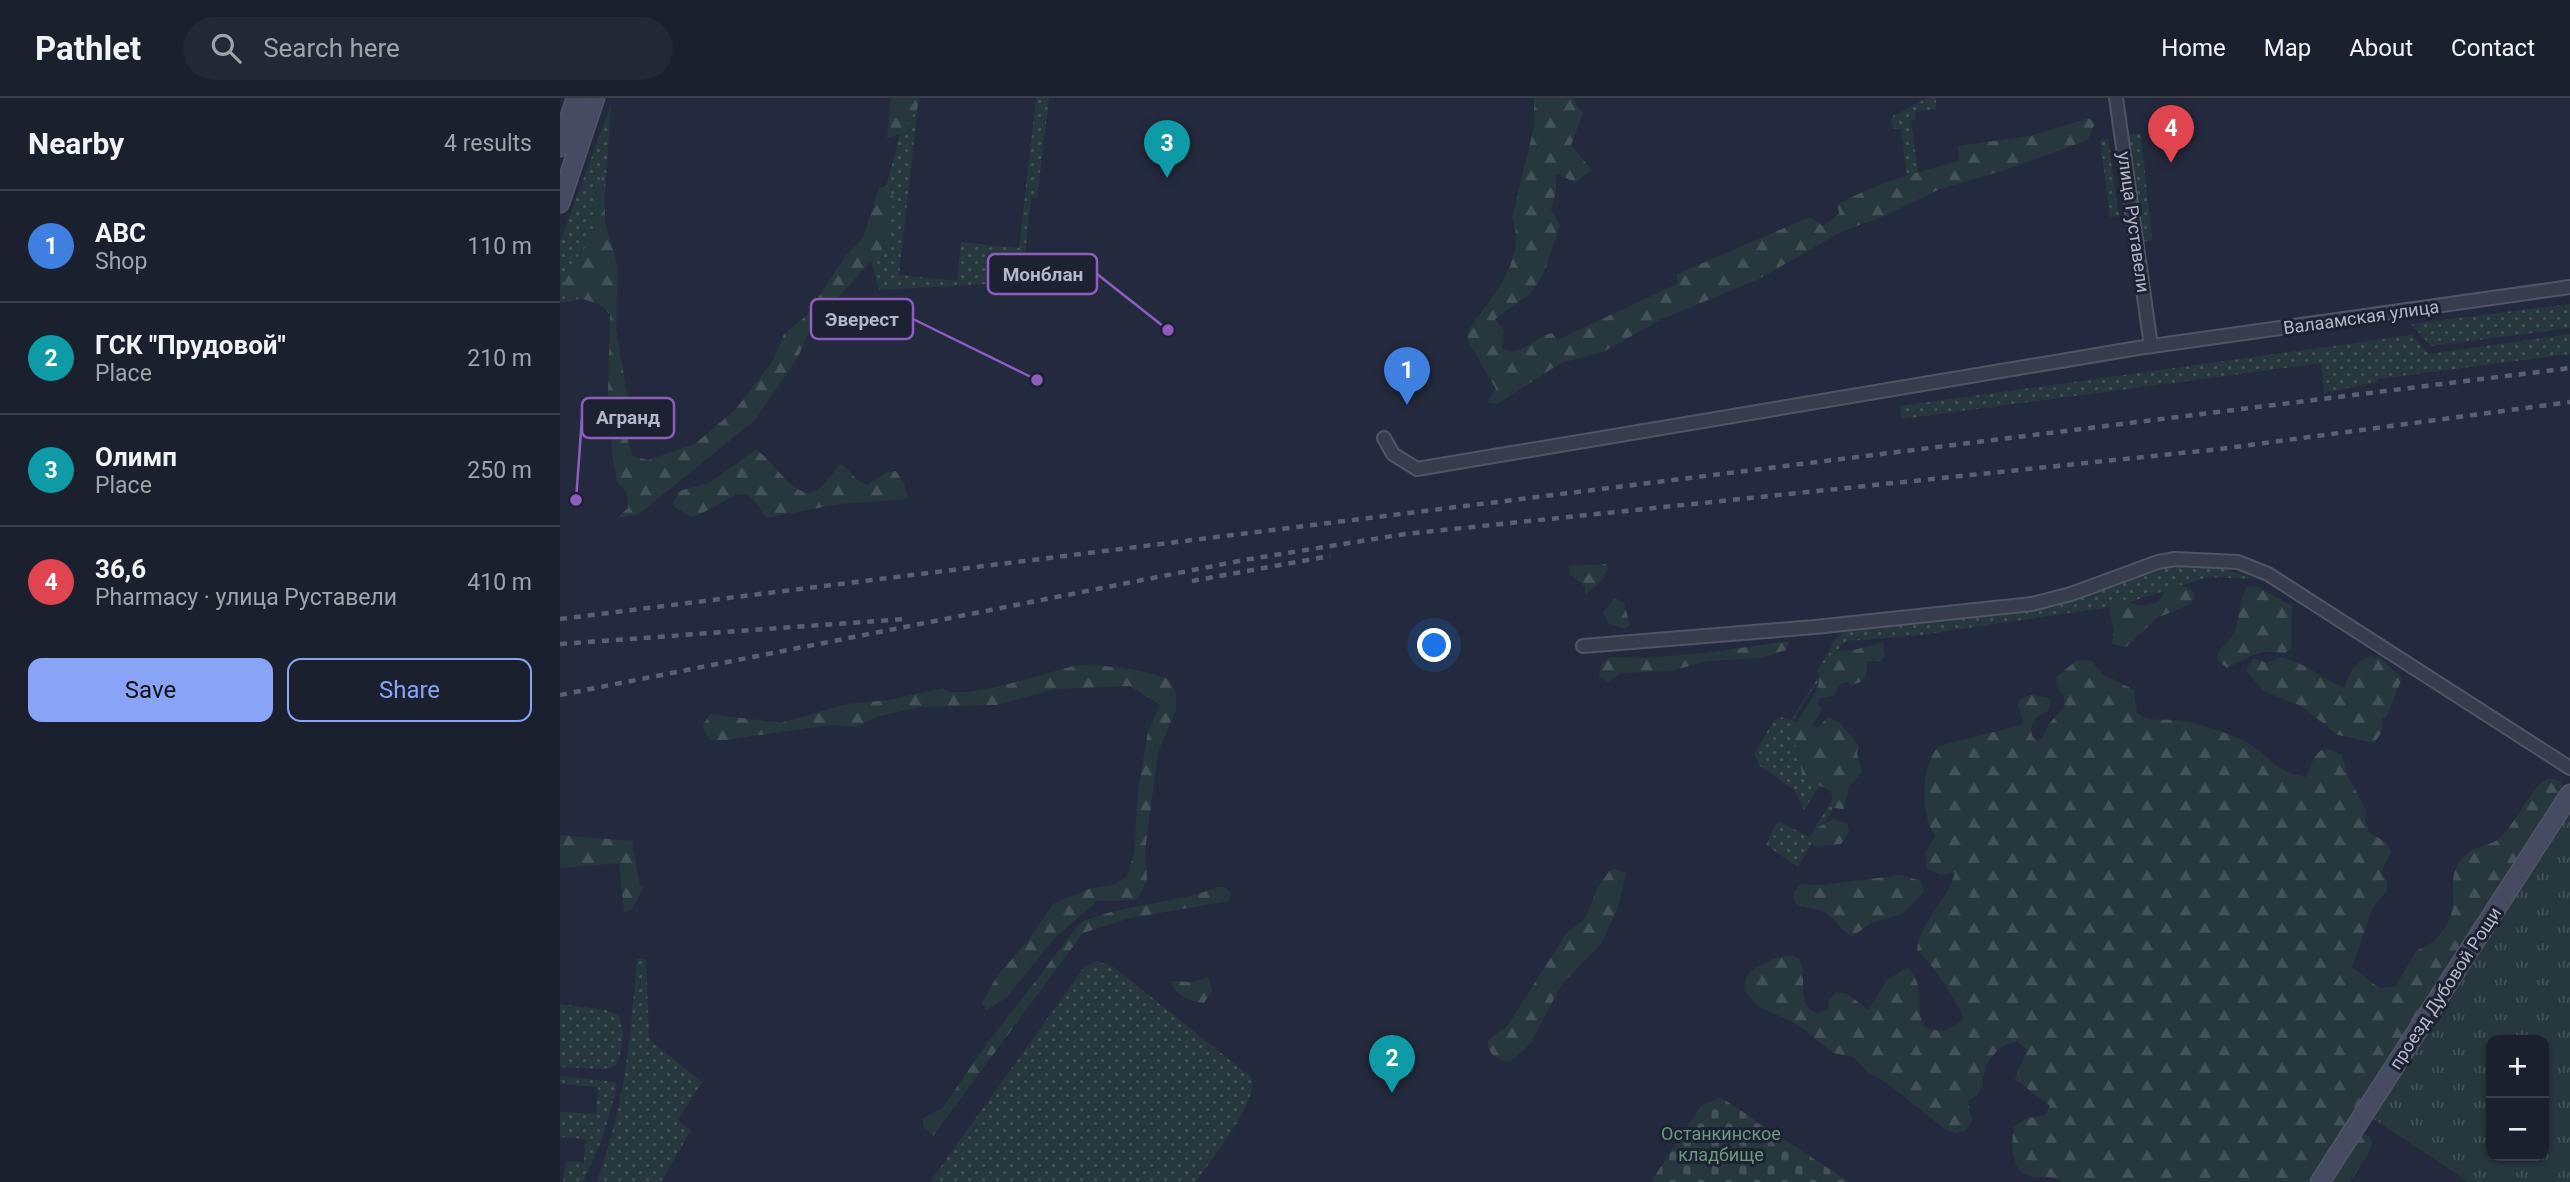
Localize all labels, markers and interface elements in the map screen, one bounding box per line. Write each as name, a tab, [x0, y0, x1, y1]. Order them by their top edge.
search box	[183, 17, 673, 80]
text: Pathlet	[35, 29, 141, 68]
icon: search	[207, 29, 245, 67]
text: Search here	[263, 33, 400, 63]
text: Home	[2161, 34, 2226, 62]
text: Map	[2264, 34, 2311, 62]
text: About	[2349, 34, 2413, 62]
text: Contact	[2451, 34, 2535, 62]
pin: 4	[2148, 105, 2194, 163]
pin: 3	[1144, 120, 1190, 178]
text: Nearby	[28, 126, 124, 161]
text: 4 results	[444, 130, 532, 157]
street label: улица Руставели	[2114, 150, 2154, 294]
text: ABC	[95, 218, 146, 248]
text: 1	[44, 233, 58, 260]
text: 110 m	[467, 233, 532, 260]
text: Shop	[95, 248, 147, 275]
callout: Монблан	[988, 254, 1097, 294]
text: Монблан	[1003, 263, 1083, 286]
street label: Валаамская улица	[2282, 296, 2440, 338]
callout: Эверест	[811, 299, 913, 339]
text: Эверест	[825, 308, 899, 331]
text: ГСК "Прудовой"	[95, 330, 286, 360]
text: 2	[44, 345, 58, 372]
text: 210 m	[467, 345, 532, 372]
pin: 1	[1384, 347, 1430, 405]
text: Place	[95, 360, 152, 387]
callout: Агранд	[582, 398, 674, 438]
text: Агранд	[596, 406, 660, 429]
text: Олимп	[95, 442, 177, 472]
text: 3	[44, 457, 58, 484]
text: 250 m	[467, 457, 532, 484]
text: Place	[95, 472, 152, 499]
text: 36,6	[95, 554, 146, 584]
text: 4	[44, 569, 58, 596]
text: 410 m	[467, 569, 532, 596]
text: Pharmacy · улица Руставели	[95, 584, 397, 611]
your location	[1417, 628, 1451, 662]
button: Save	[28, 658, 273, 722]
button: Share	[287, 658, 532, 722]
street label: проезд Дубовой Рощи	[2385, 903, 2505, 1073]
pin: 2	[1369, 1035, 1415, 1093]
map controls	[2486, 1035, 2549, 1161]
button: +	[2486, 1035, 2549, 1098]
button: −	[2486, 1098, 2549, 1161]
park label: Останкинское кладбище	[1661, 1123, 1781, 1165]

